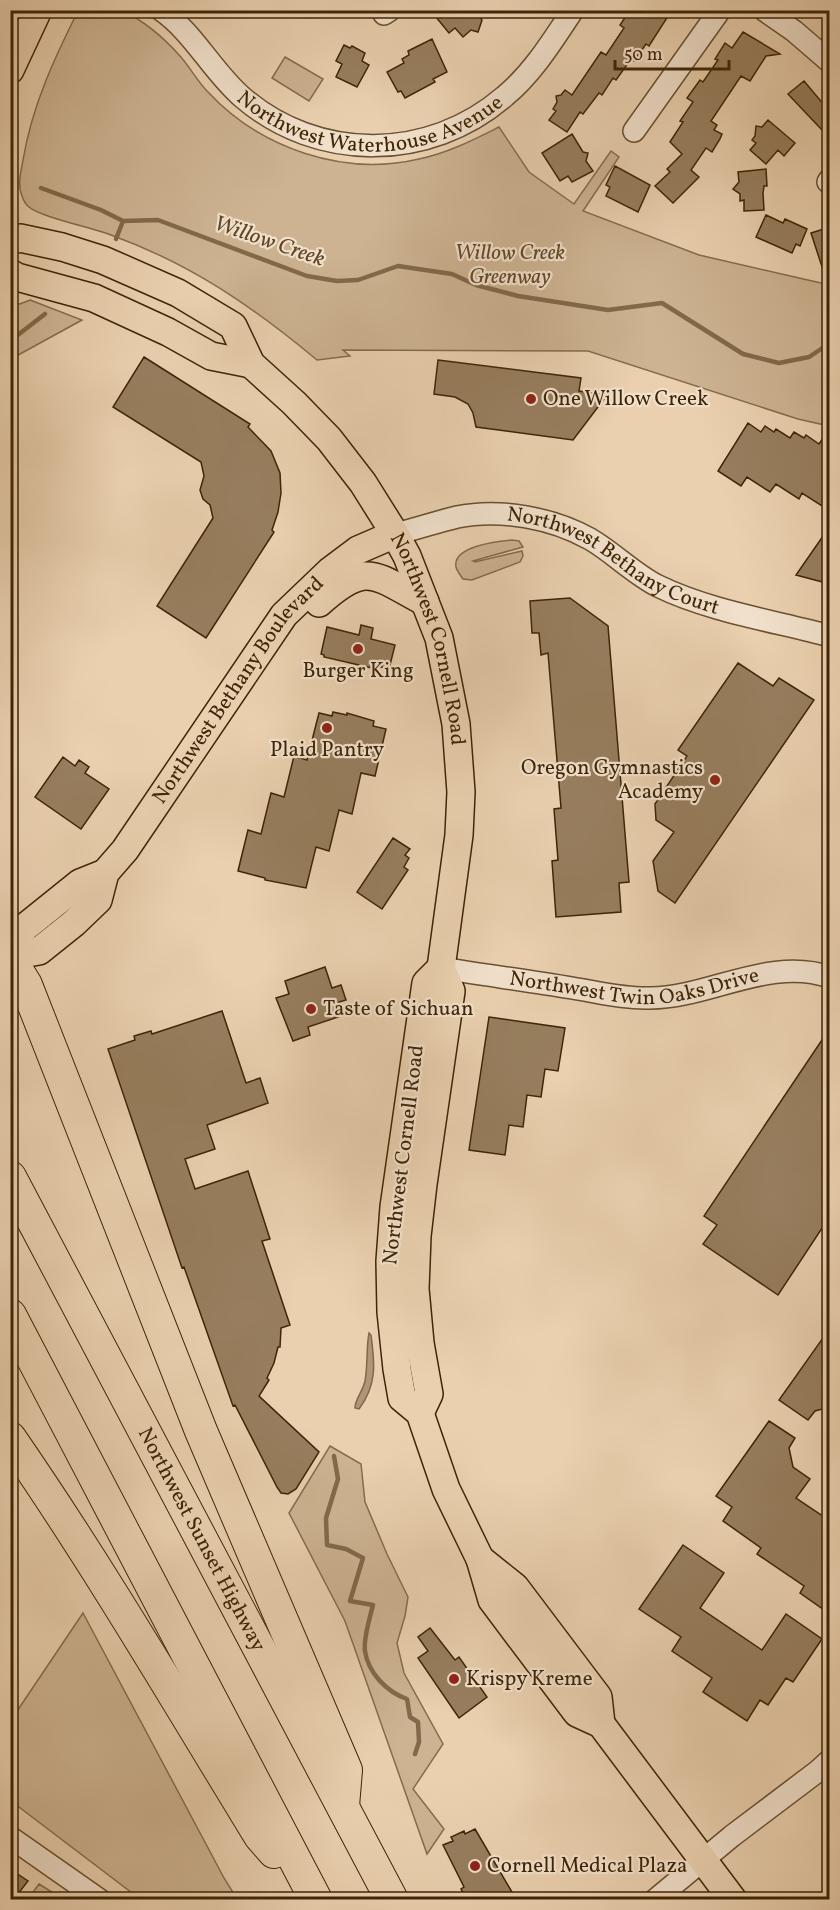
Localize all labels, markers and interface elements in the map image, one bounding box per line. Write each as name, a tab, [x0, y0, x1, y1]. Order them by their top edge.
scale bar	[615, 33, 729, 71]
text: 50 m	[624, 43, 663, 68]
street label: Northwest Waterhouse Avenue	[228, 76, 512, 106]
text: Northwest Waterhouse Avenue	[230, 84, 509, 160]
water label: Willow Creek	[209, 209, 329, 275]
park label: Willow Creek Greenway	[455, 239, 565, 292]
place label: One Willow Creek	[543, 385, 709, 414]
marker: One Willow Creek	[524, 392, 538, 406]
street label: Northwest Bethany Court	[506, 500, 723, 622]
street label: Northwest Cornell Road	[383, 528, 472, 747]
street label: Northwest Bethany Boulevard	[146, 570, 330, 810]
marker: Burger King	[351, 642, 365, 656]
place label: Burger King	[302, 657, 414, 686]
marker: Plaid Pantry	[320, 721, 334, 735]
place label: Plaid Pantry	[270, 736, 385, 765]
place label: Oregon Gymnastics Academy	[521, 754, 704, 807]
marker: Oregon Gymnastics Academy	[708, 773, 722, 787]
street label: Northwest Twin Oaks Drive	[508, 961, 762, 1013]
place label: Taste of Sichuan	[323, 995, 474, 1024]
marker: Taste of Sichuan	[304, 1002, 318, 1016]
street label: Northwest Cornell Road	[376, 1043, 432, 1267]
street label: Northwest Sunset Highway	[130, 1422, 273, 1657]
place label: Krispy Kreme	[466, 1665, 593, 1694]
marker: Krispy Kreme	[447, 1672, 461, 1686]
place label: Cornell Medical Plaza	[487, 1852, 687, 1881]
marker: Cornell Medical Plaza	[468, 1859, 482, 1873]

